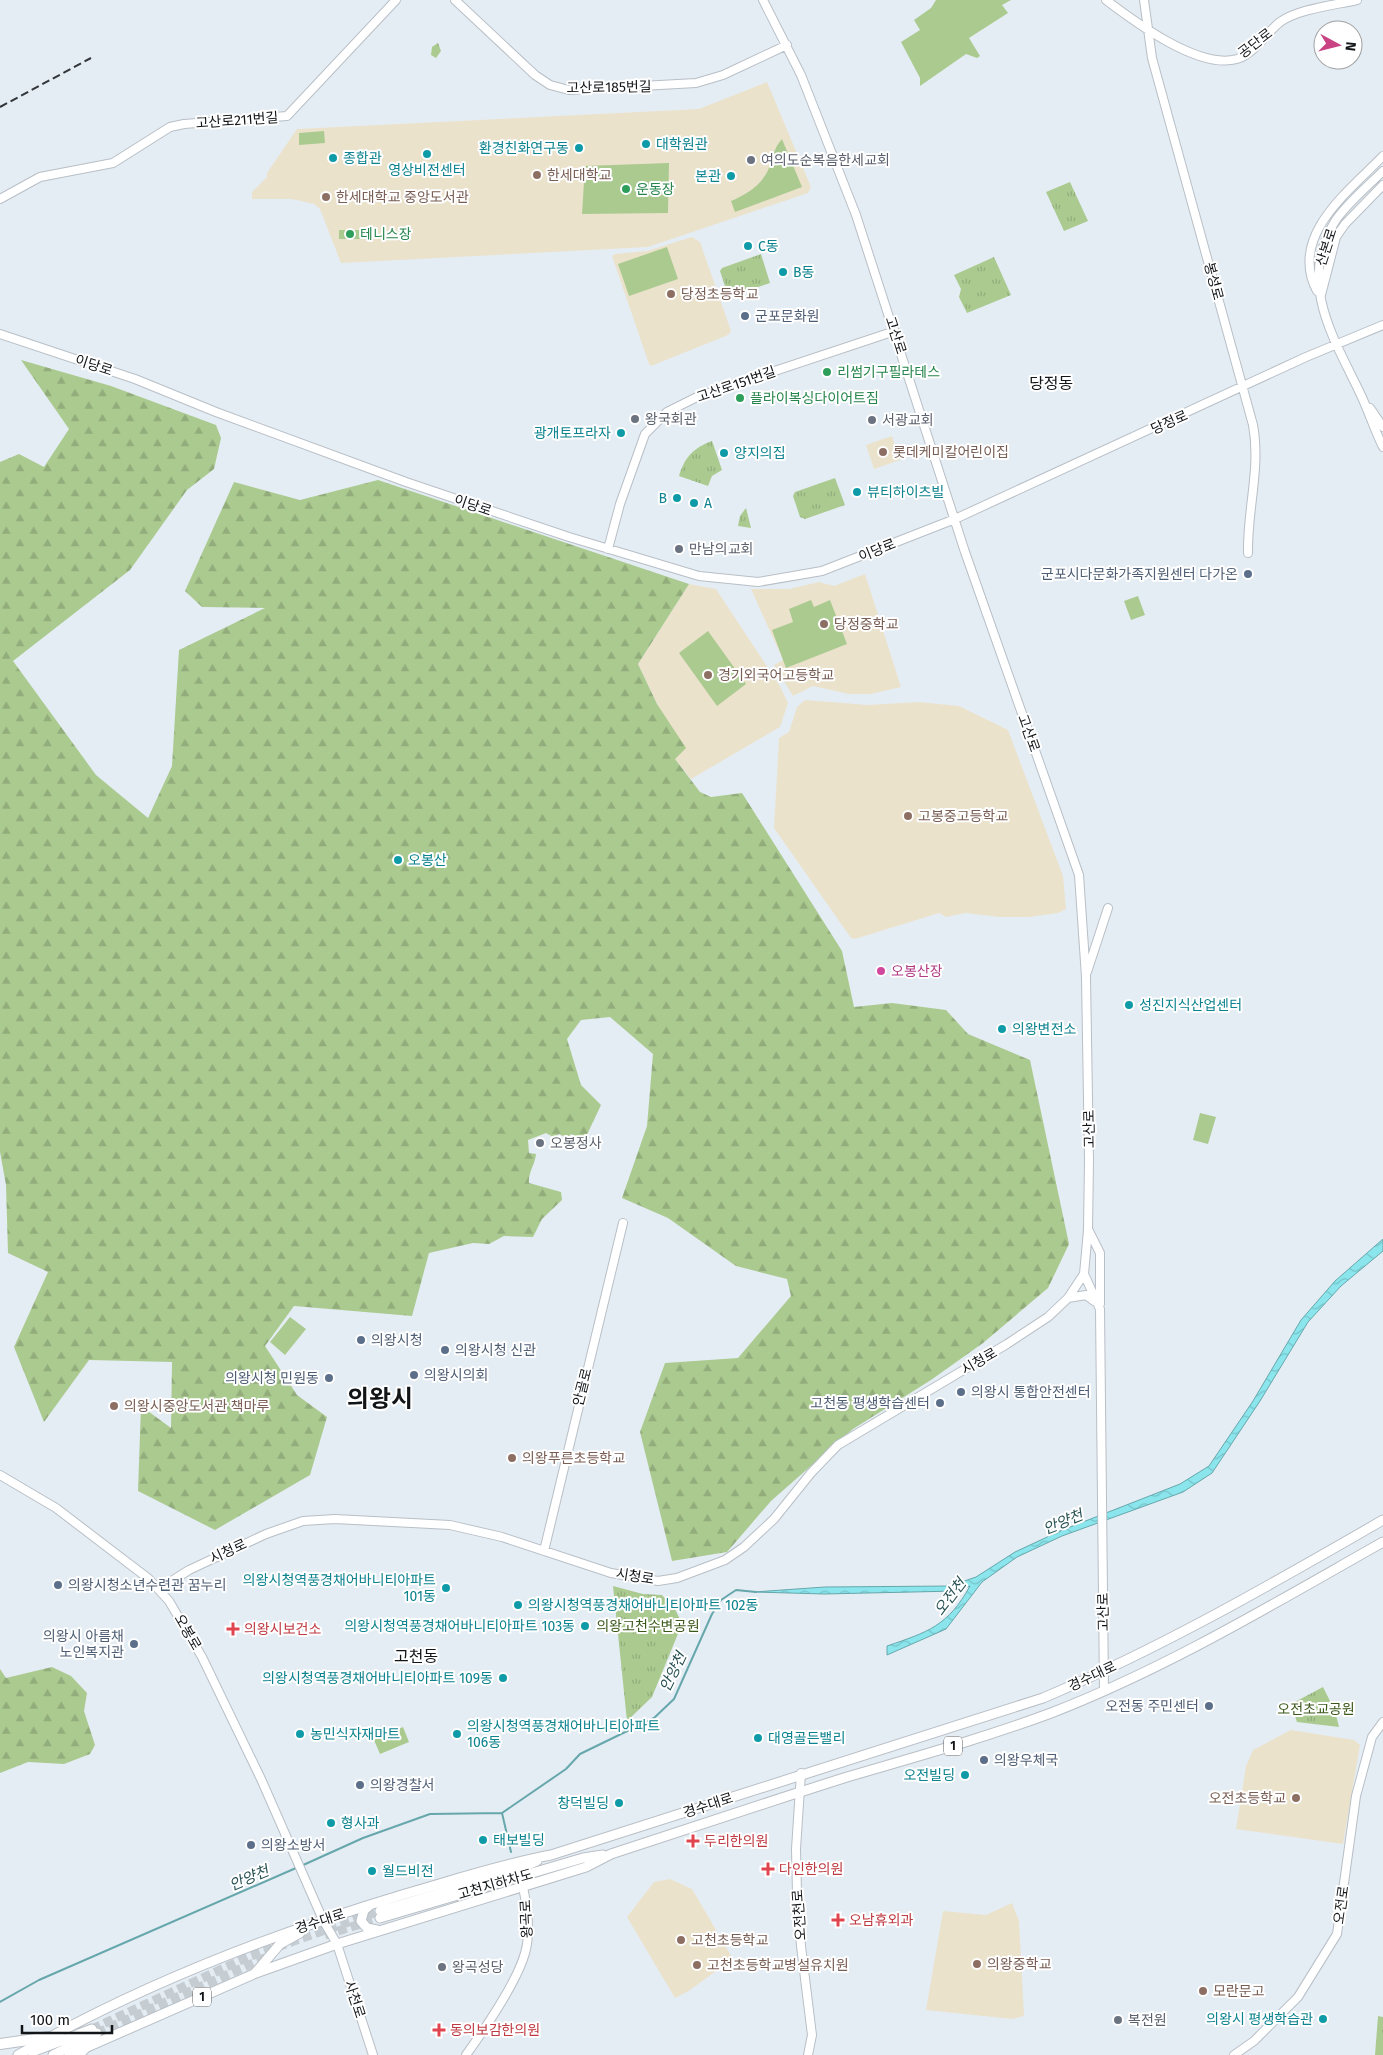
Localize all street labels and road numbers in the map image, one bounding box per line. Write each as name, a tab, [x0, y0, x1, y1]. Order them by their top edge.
street label: 공단로	[1235, 25, 1276, 62]
street label: 고산로185번길	[566, 78, 652, 97]
street label: 고산로211번길	[195, 109, 279, 132]
street label: 산본로	[1312, 226, 1341, 268]
street label: 봉성로	[1200, 260, 1227, 302]
street label: 고산로	[881, 314, 910, 356]
street label: 이당로	[73, 351, 115, 380]
street label: 고산로151번길	[694, 363, 778, 406]
street label: 당정로	[1148, 407, 1190, 438]
street label: 이당로	[452, 491, 494, 520]
street label: 이당로	[856, 535, 898, 566]
street label: 고산로	[1014, 712, 1043, 754]
street label: 고산로	[1081, 1109, 1098, 1148]
street label: 시청로	[958, 1344, 1000, 1378]
street label: 안골로	[570, 1366, 595, 1408]
street label: 시청로	[207, 1536, 249, 1567]
street label: 시청로	[615, 1565, 655, 1588]
street label: 고산로	[1095, 1592, 1112, 1631]
street label: 오봉로	[171, 1611, 205, 1653]
street label: 경수대로	[1065, 1658, 1119, 1695]
road number: 1	[944, 1736, 962, 1755]
street label: 경수대로	[681, 1789, 735, 1822]
street label: 고천지하차도	[456, 1866, 535, 1903]
street label: 오전로	[1330, 1885, 1353, 1925]
street label: 오전천로	[789, 1889, 810, 1941]
street label: 왕곡로	[517, 1899, 536, 1939]
street label: 경수대로	[293, 1905, 347, 1938]
street label: 사천로	[340, 1978, 369, 2020]
road number: 1	[193, 1988, 211, 2006]

